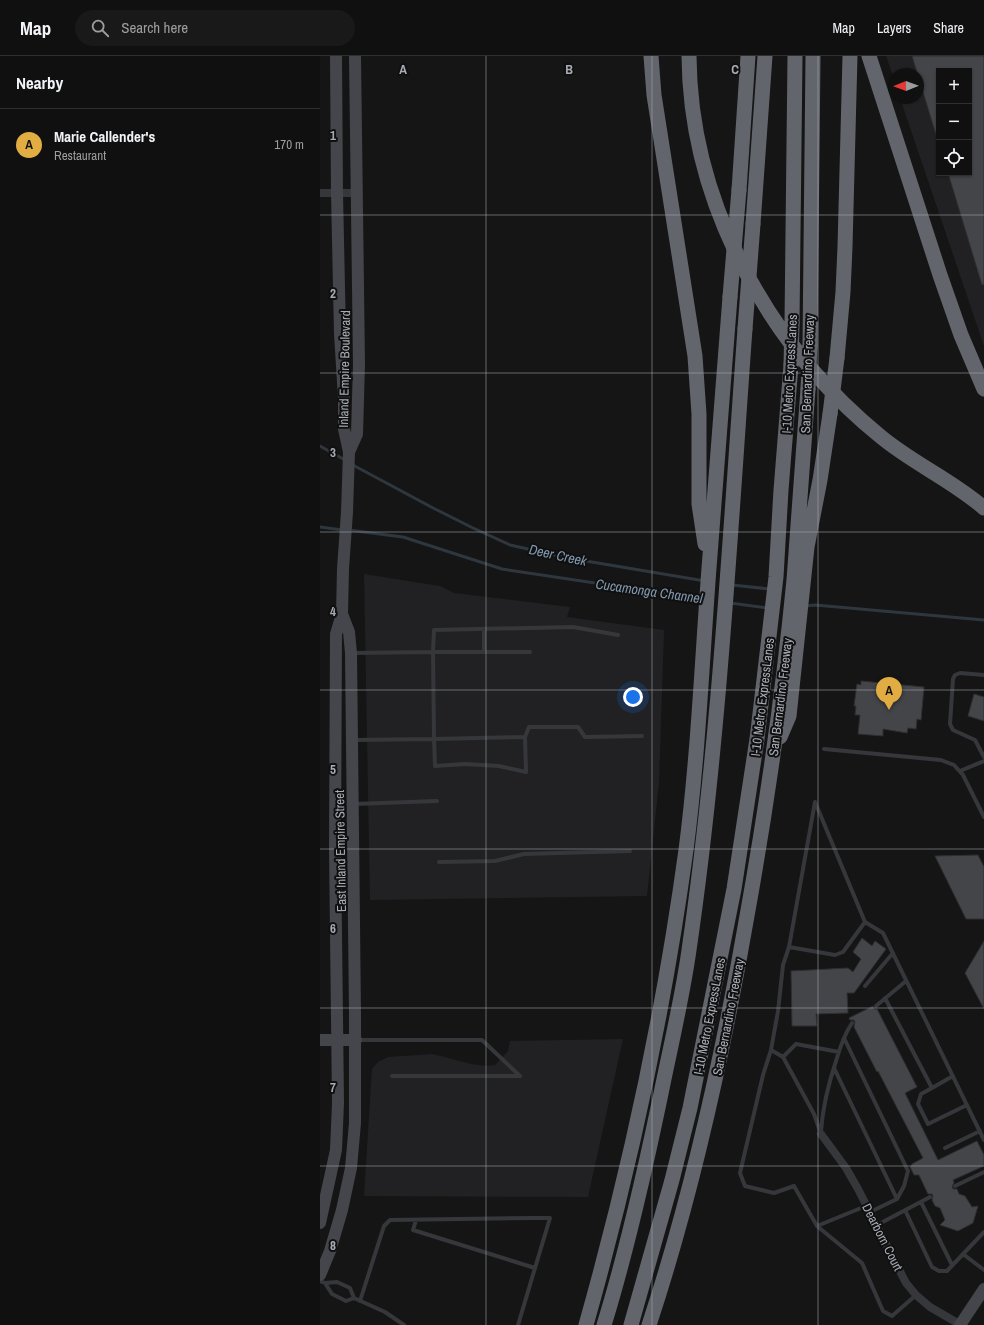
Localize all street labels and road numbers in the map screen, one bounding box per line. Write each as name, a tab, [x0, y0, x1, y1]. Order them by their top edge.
street label: Inland Empire Boulevard	[335, 310, 354, 428]
street label: I-10 Metro ExpressLanes	[778, 314, 801, 434]
street label: San Bernardino Freeway	[797, 314, 818, 434]
street label: I-10 Metro ExpressLanes	[747, 637, 778, 757]
street label: San Bernardino Freeway	[765, 637, 796, 757]
street label: East Inland Empire Street	[331, 790, 350, 912]
street label: I-10 Metro ExpressLanes	[690, 956, 729, 1076]
street label: San Bernardino Freeway	[709, 957, 748, 1077]
street label: Dearborn Court	[858, 1201, 907, 1274]

